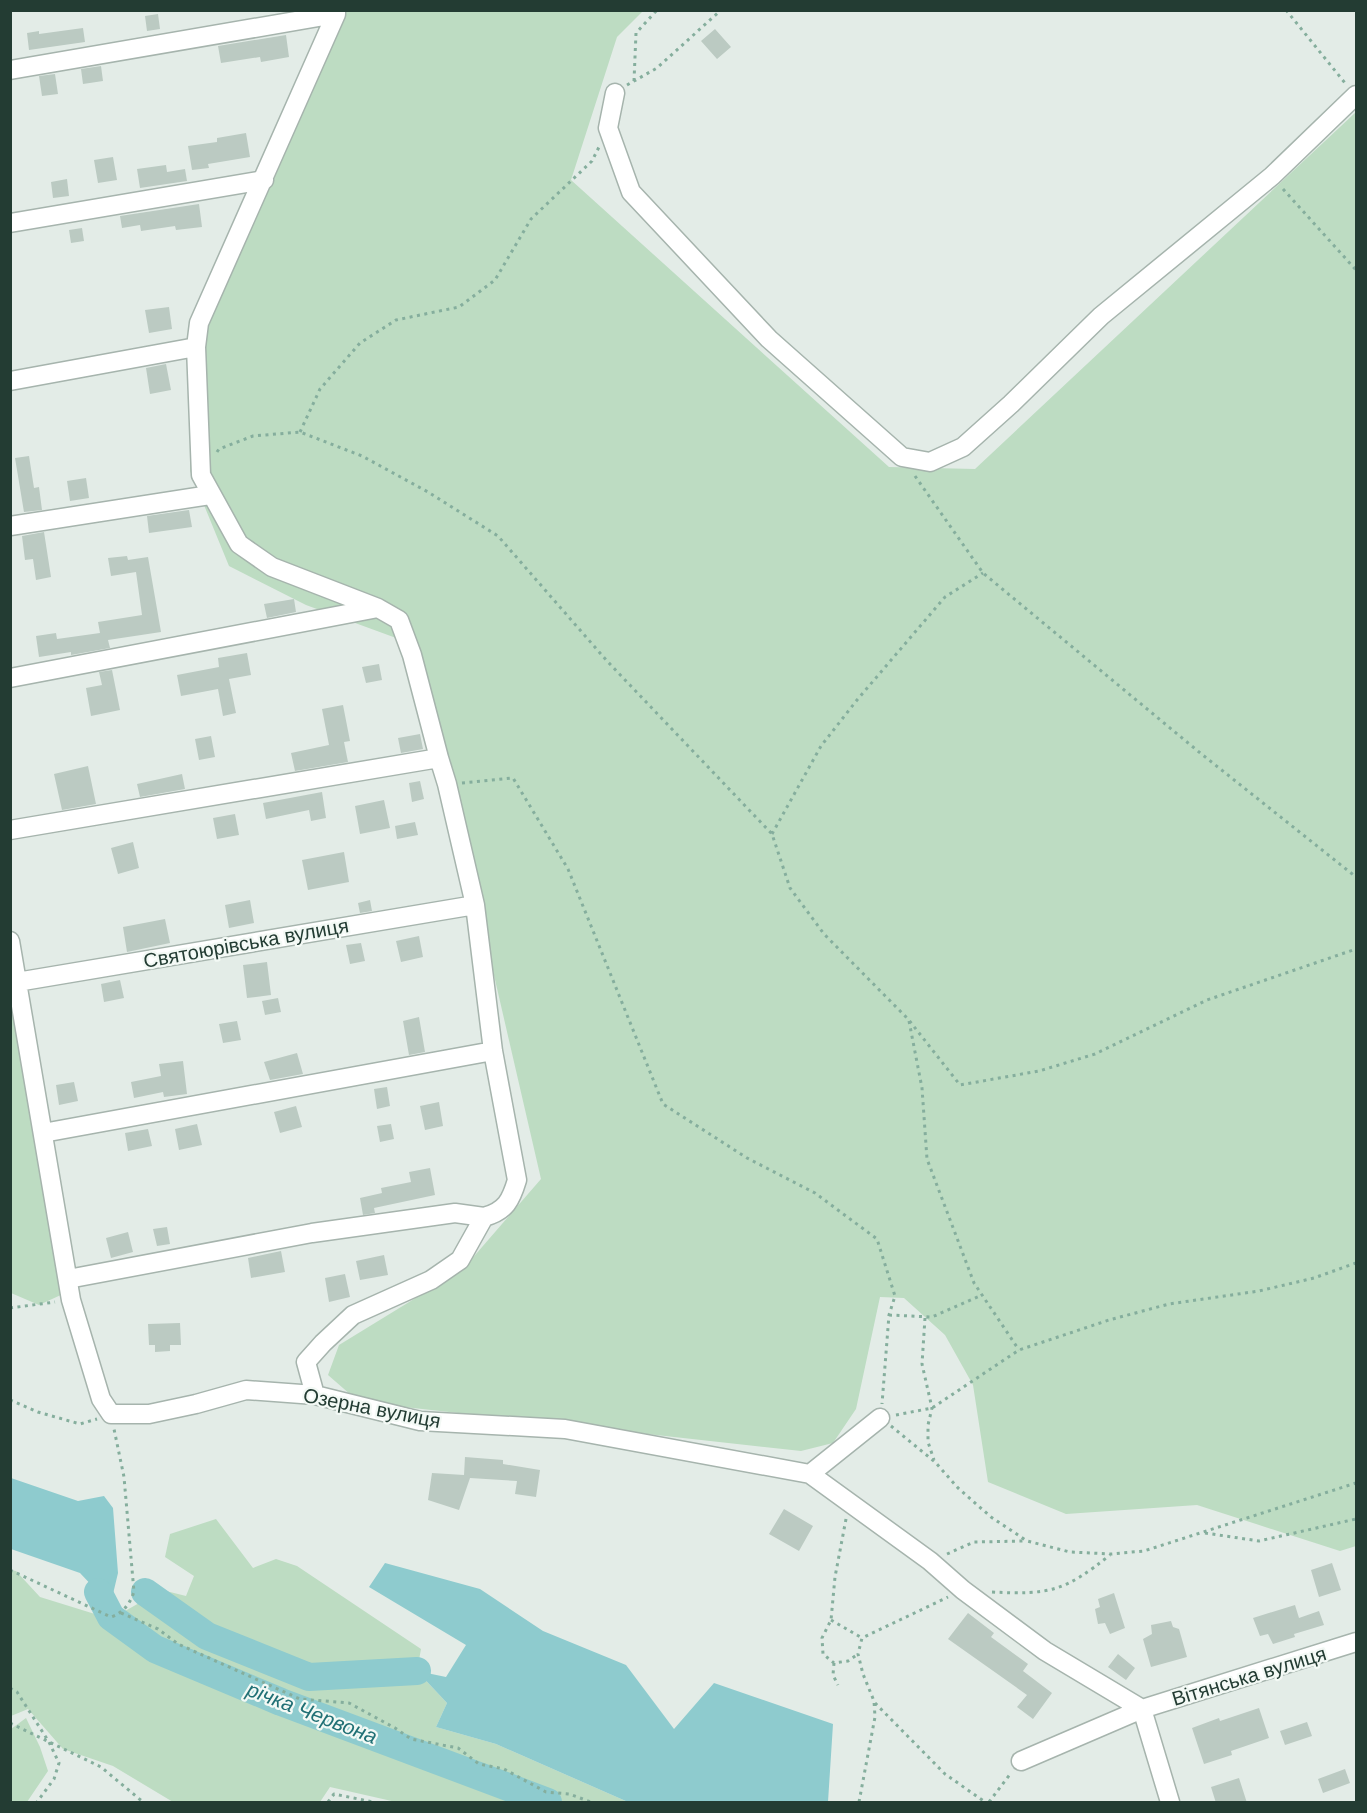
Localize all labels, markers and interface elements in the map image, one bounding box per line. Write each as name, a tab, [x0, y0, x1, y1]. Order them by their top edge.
street label: Святоюрівська вулиця	[142, 914, 350, 972]
street label: Озерна вулиця	[302, 1384, 442, 1432]
street label: Вітянська вулиця	[1169, 1642, 1329, 1710]
water label: річка Червона	[243, 1677, 381, 1748]

